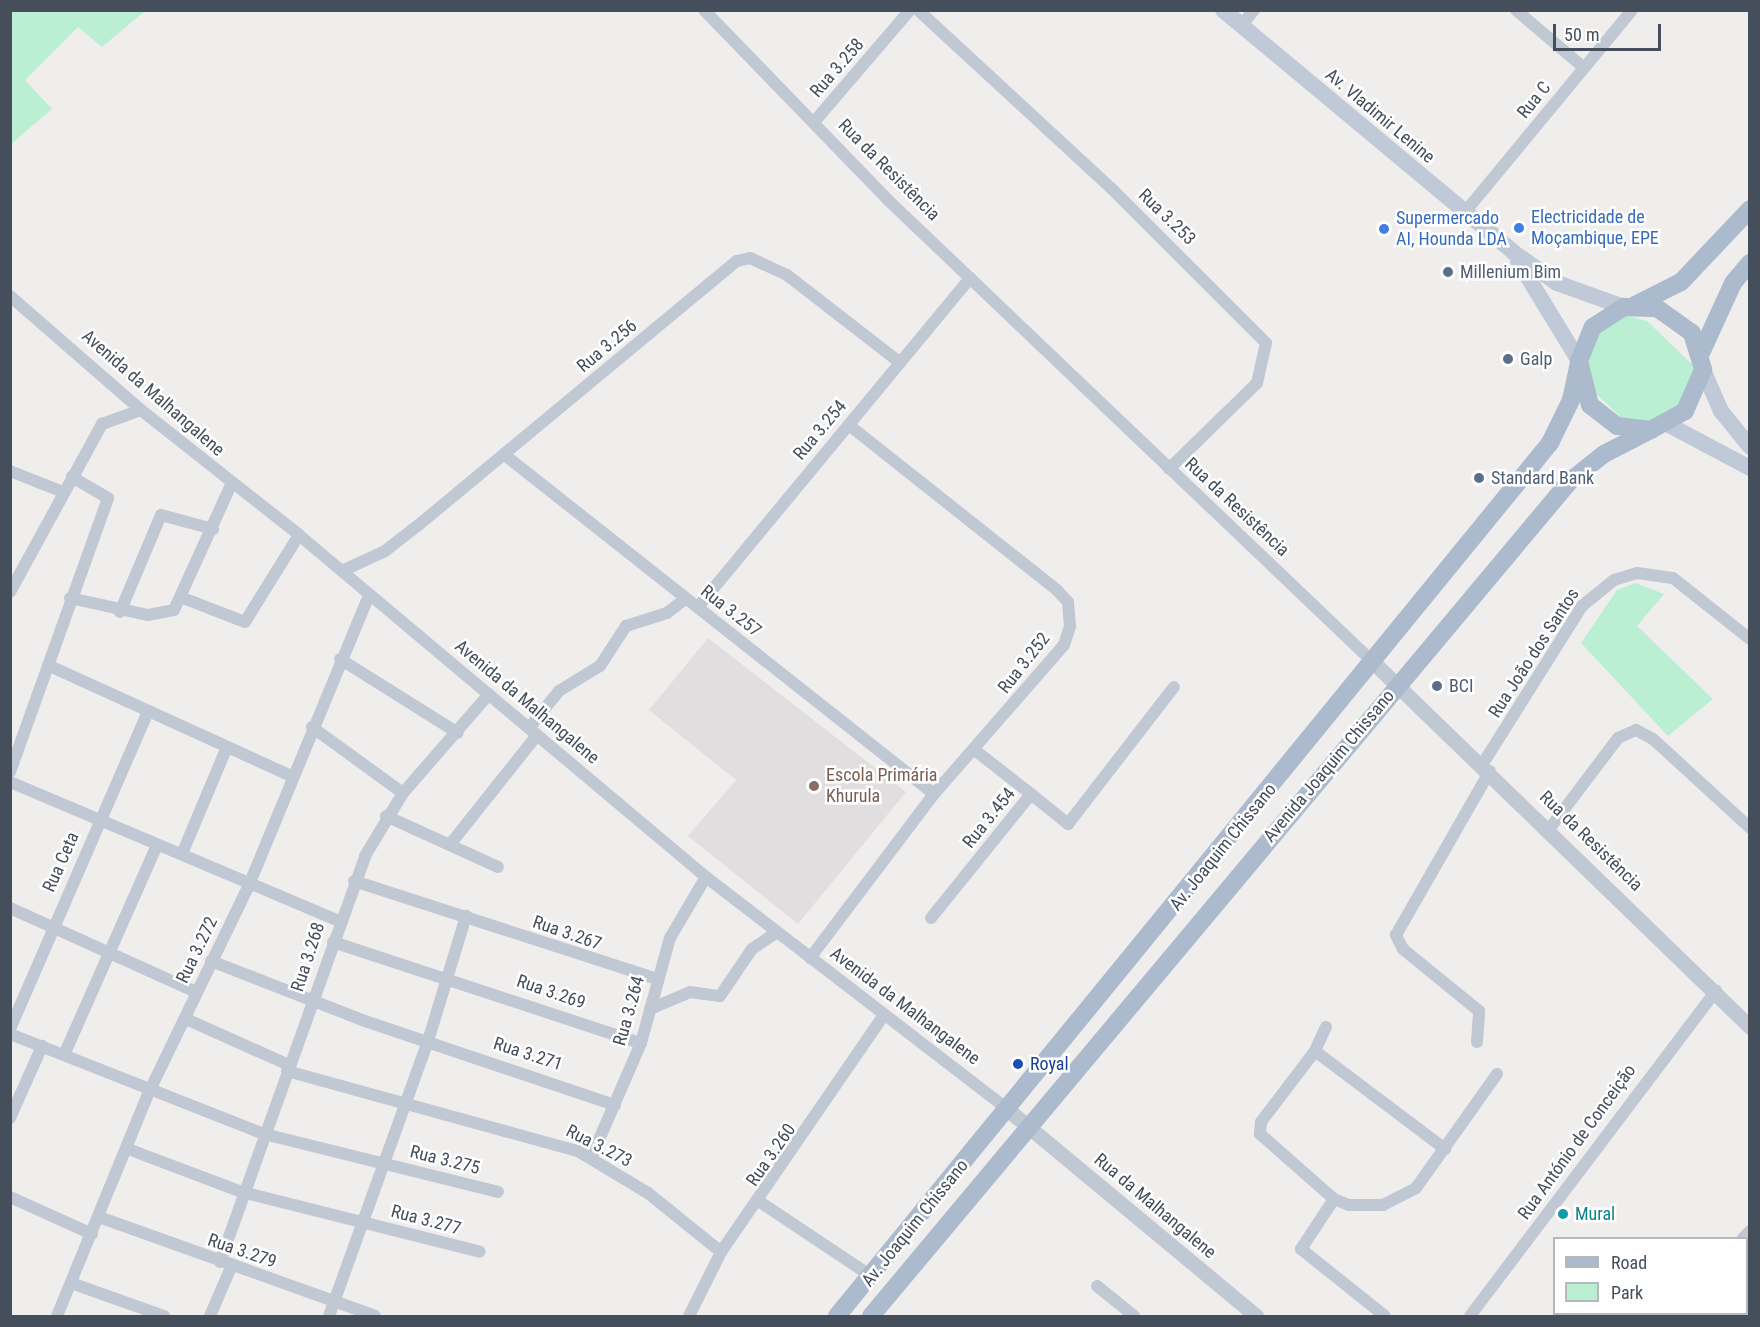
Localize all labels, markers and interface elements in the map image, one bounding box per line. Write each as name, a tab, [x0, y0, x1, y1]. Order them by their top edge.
scale bar	[1556, 12, 1664, 50]
text: 50 m	[1564, 24, 1599, 45]
street label: Rua 3.258	[805, 34, 869, 102]
street label: Av. Vladimir Lenine	[1321, 64, 1439, 168]
street label: Rua C	[1513, 77, 1555, 123]
street label: Rua da Resistência	[834, 115, 944, 225]
street label: Rua 3.253	[1134, 184, 1200, 250]
place label: Electricidade de Moçambique, EPE	[1531, 207, 1659, 250]
place label: Supermercado AI, Hounda LDA	[1396, 208, 1507, 250]
marker: Electricidade de Moçambique, EPE	[1512, 221, 1526, 235]
marker: Supermercado AI, Hounda LDA	[1377, 222, 1391, 236]
place label: Millenium Bim	[1460, 261, 1561, 283]
marker: Millenium Bim	[1441, 265, 1455, 279]
street label: Rua 3.256	[573, 315, 641, 377]
street label: Avenida da Malhangalene	[77, 325, 229, 461]
place label: Galp	[1520, 348, 1552, 370]
marker: Galp	[1501, 352, 1515, 366]
street label: Rua 3.254	[789, 396, 851, 464]
street label: Rua da Resistência	[1180, 453, 1294, 561]
place label: Standard Bank	[1491, 467, 1594, 489]
marker: Standard Bank	[1472, 471, 1486, 485]
street label: Rua 3.257	[696, 581, 766, 641]
street label: Rua João dos Santos	[1484, 584, 1584, 722]
street label: Rua 3.252	[994, 628, 1054, 698]
street label: Avenida da Malhangalene	[450, 635, 604, 769]
place label: BCI	[1449, 675, 1474, 697]
marker: BCI	[1430, 679, 1444, 693]
street label: Avenida Joaquim Chissano	[1259, 685, 1399, 847]
place label: Escola Primária Khurula	[826, 765, 937, 808]
marker: Escola Primária Khurula	[807, 779, 821, 793]
street label: Av. Joaquim Chissano	[1165, 779, 1281, 915]
street label: Rua 3.454	[958, 783, 1020, 853]
street label: Rua da Resistência	[1535, 786, 1647, 896]
street label: Rua Ceta	[38, 829, 84, 895]
street label: Rua 3.267	[530, 911, 604, 955]
street label: Rua 3.272	[172, 913, 222, 987]
street label: Rua 3.268	[287, 920, 329, 994]
street label: Avenida da Malhangalene	[826, 943, 984, 1069]
street label: Rua 3.269	[514, 970, 588, 1014]
street label: Rua 3.264	[609, 974, 649, 1048]
street label: Rua 3.271	[491, 1033, 565, 1075]
place label: Royal	[1030, 1053, 1069, 1075]
marker: Royal	[1011, 1057, 1025, 1071]
street label: Rua António de Conceição	[1513, 1060, 1641, 1224]
street label: Rua 3.273	[562, 1120, 636, 1172]
street label: Rua 3.260	[742, 1120, 800, 1190]
street label: Rua 3.275	[408, 1141, 482, 1179]
street label: Rua da Malhangalene	[1090, 1149, 1220, 1263]
street label: Av. Joaquim Chissano	[857, 1155, 973, 1291]
street label: Rua 3.277	[389, 1200, 463, 1240]
place label: Mural	[1575, 1203, 1615, 1225]
marker: Mural	[1556, 1207, 1570, 1221]
street label: Rua 3.279	[205, 1229, 279, 1273]
legend	[1553, 1237, 1748, 1315]
text: Road	[1611, 1252, 1647, 1273]
text: Park	[1611, 1282, 1643, 1303]

